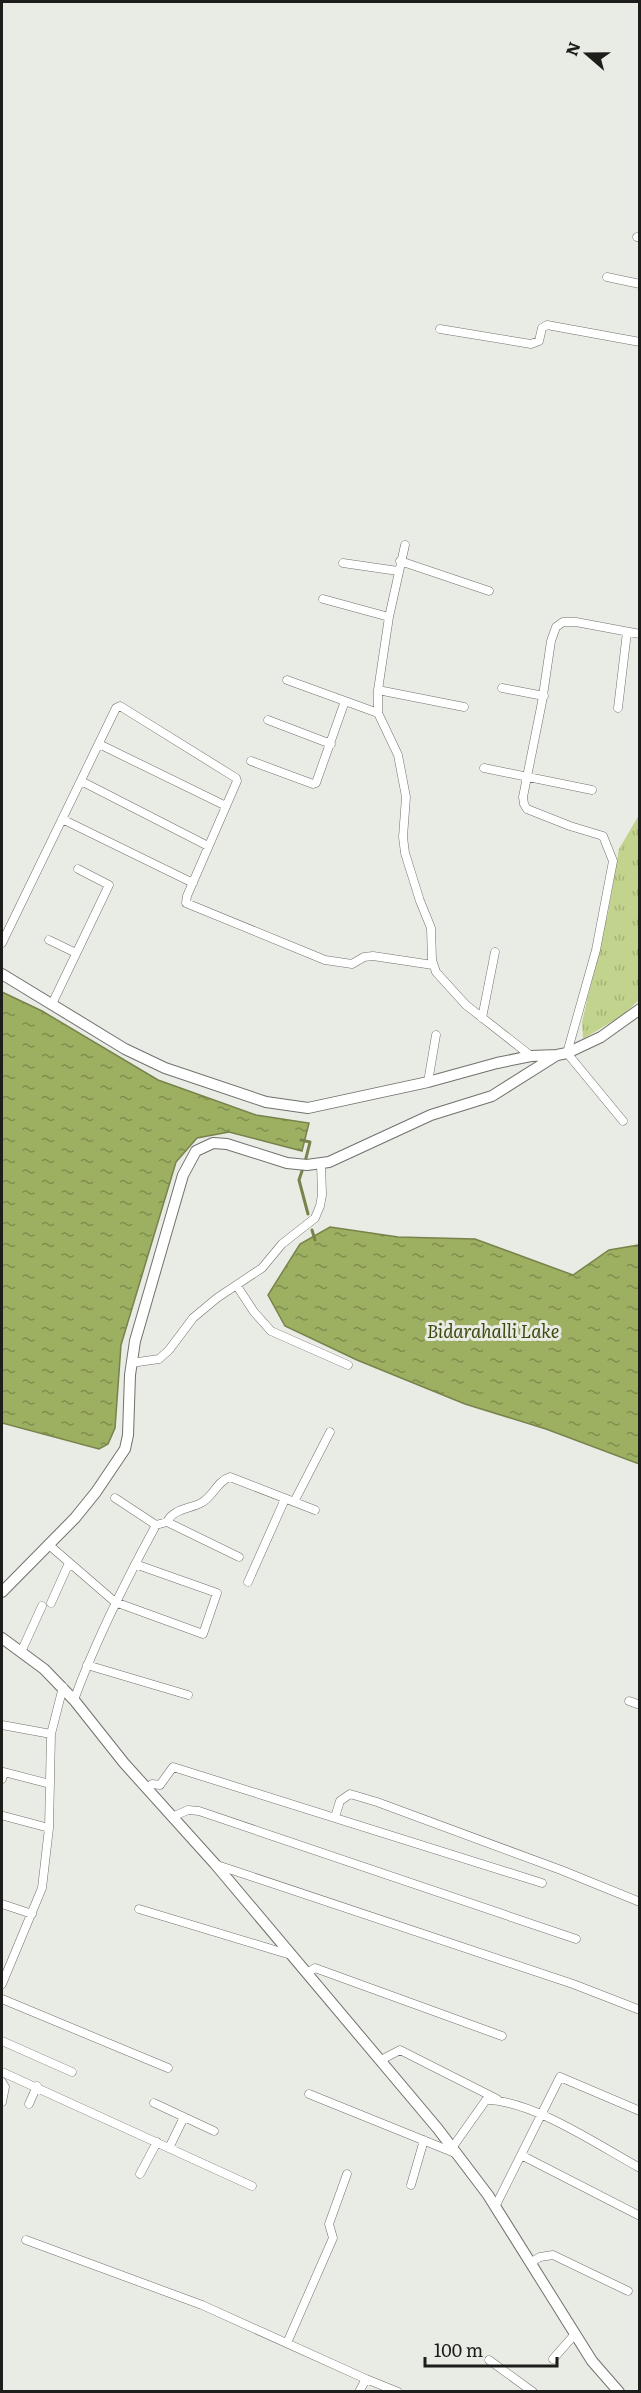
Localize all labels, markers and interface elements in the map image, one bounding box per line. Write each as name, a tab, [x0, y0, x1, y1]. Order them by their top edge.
north arrow	[557, 24, 617, 84]
text: N	[558, 38, 586, 59]
water label: Bidarahalli Lake	[427, 1317, 559, 1344]
scale bar	[425, 2330, 557, 2368]
text: 100 m	[434, 2336, 483, 2363]

